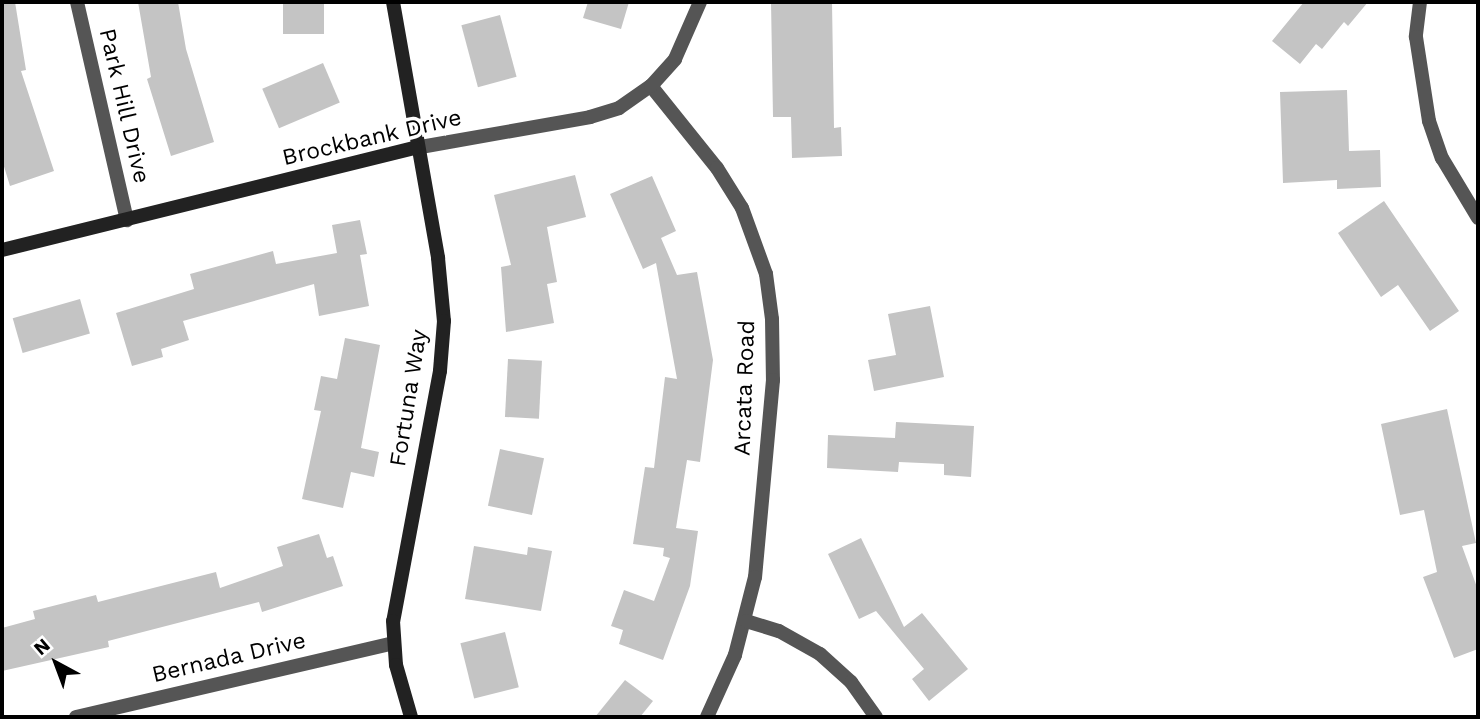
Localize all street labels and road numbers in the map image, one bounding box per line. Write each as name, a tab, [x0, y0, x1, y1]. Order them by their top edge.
street label: Park Hill Drive	[93, 25, 155, 187]
street label: Brockbank Drive	[279, 104, 465, 172]
street label: Arcata Road	[729, 319, 761, 457]
street label: Fortuna Way	[384, 327, 434, 469]
street label: Bernada Drive	[149, 627, 309, 689]

